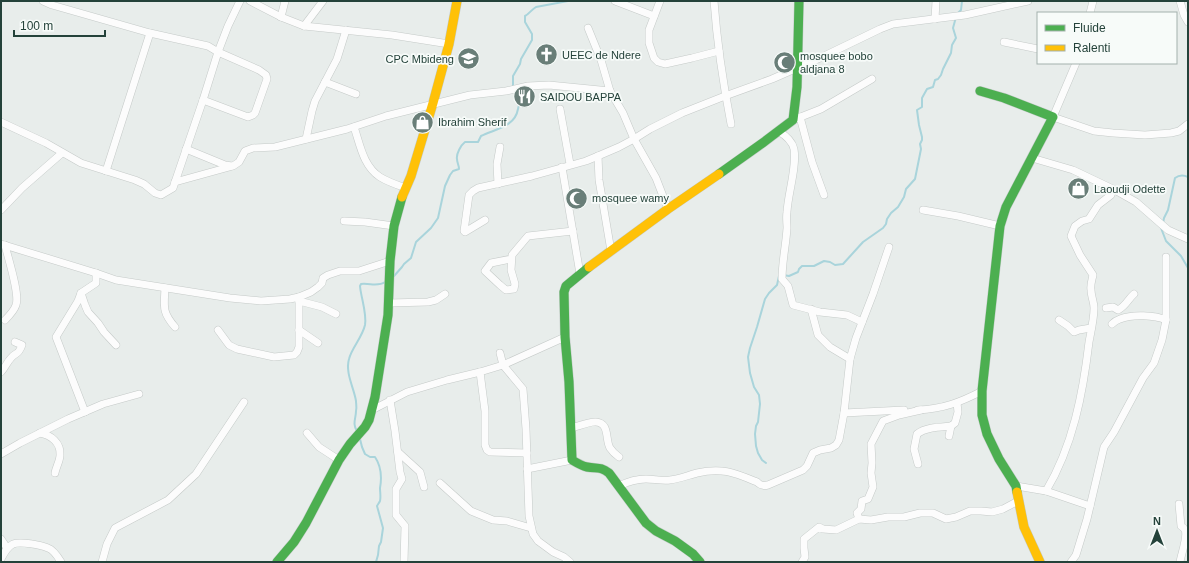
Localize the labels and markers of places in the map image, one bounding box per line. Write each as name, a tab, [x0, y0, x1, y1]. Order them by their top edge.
church icon: UEEC de Ndere	[533, 42, 559, 68]
school or university icon: CPC Mbideng	[456, 46, 482, 72]
place label: UEEC de Ndere	[562, 49, 641, 61]
mosque icon: mosquee bobo aldjana 8	[771, 49, 797, 75]
place label: mosquee bobo aldjana 8	[800, 50, 873, 75]
place label: CPC Mbideng	[386, 53, 454, 65]
restaurant icon: SAIDOU BAPPA	[512, 84, 538, 110]
place label: SAIDOU BAPPA	[540, 91, 622, 103]
shop icon: Ibrahim Sherif	[410, 109, 436, 135]
place label: Ibrahim Sherif	[438, 116, 507, 128]
shop icon: Laoudji Odette	[1065, 176, 1091, 202]
place label: Laoudji Odette	[1094, 183, 1166, 195]
mosque icon: mosquee wamy	[564, 185, 590, 211]
place label: mosquee wamy	[592, 192, 670, 204]

